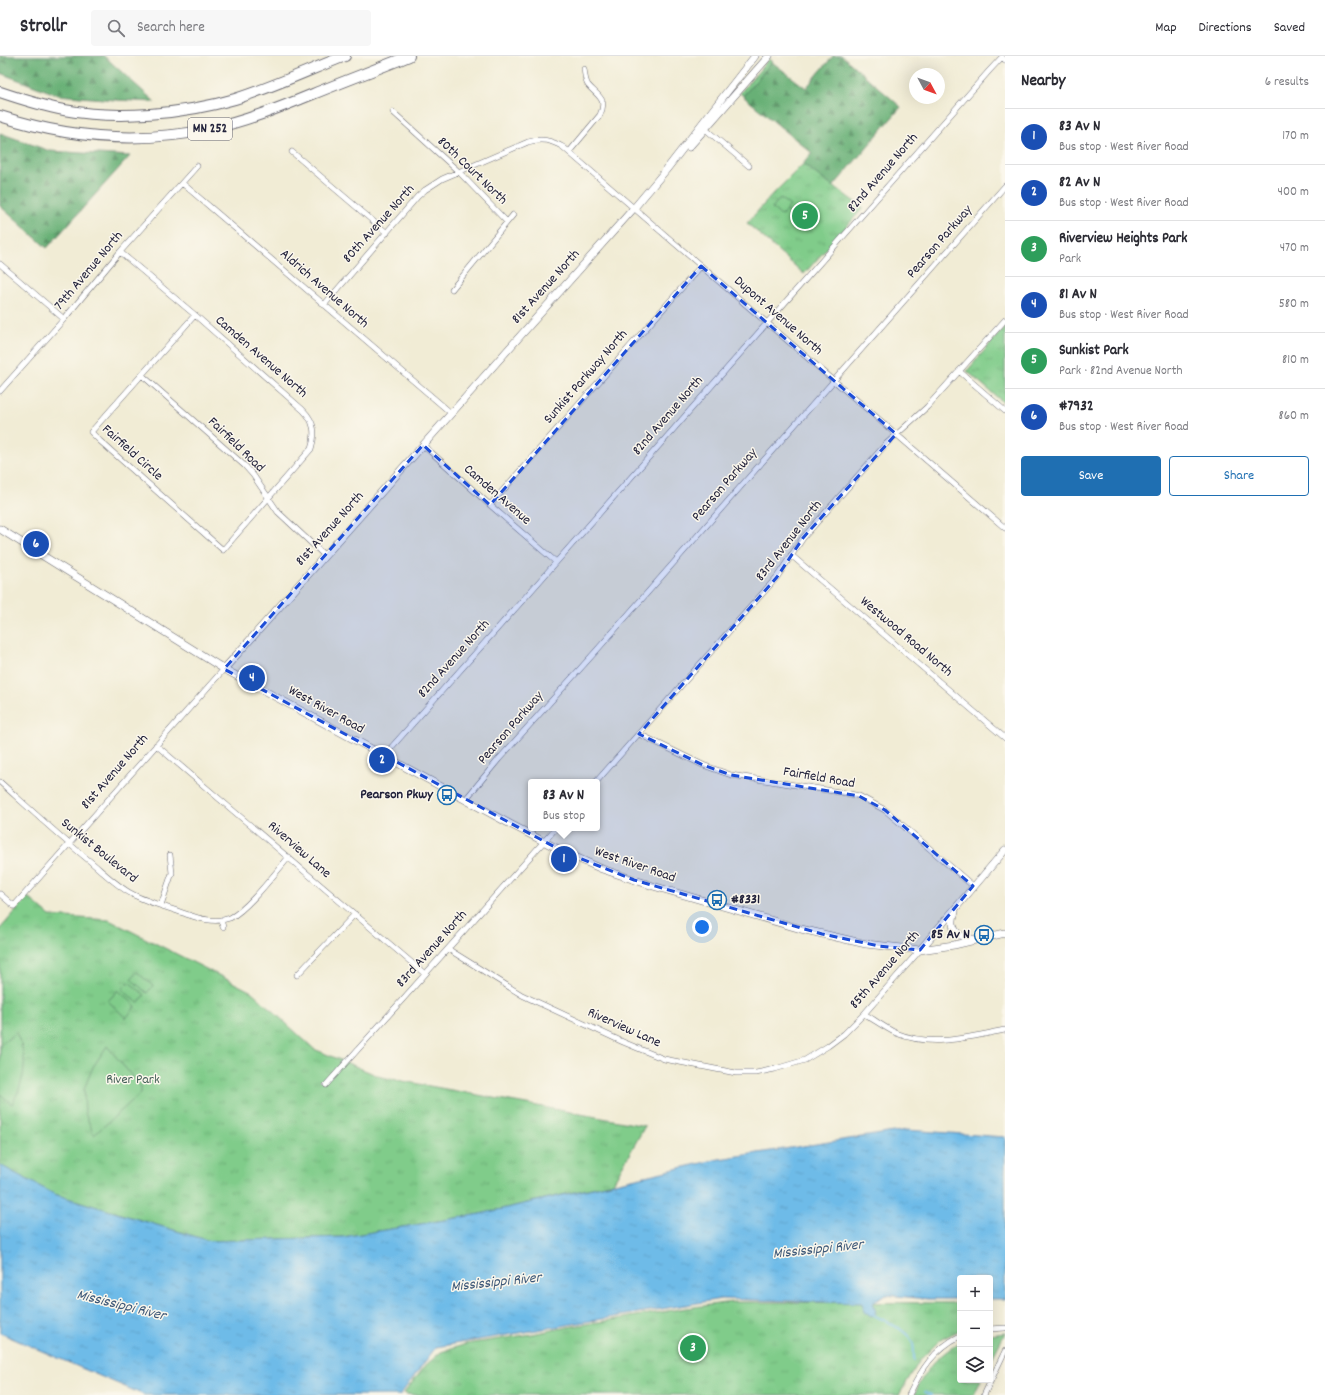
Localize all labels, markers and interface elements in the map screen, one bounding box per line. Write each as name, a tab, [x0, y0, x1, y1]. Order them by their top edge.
search box	[91, 10, 371, 46]
text: Strollr	[20, 14, 67, 41]
icon: search	[105, 17, 127, 39]
text: Search here	[137, 17, 205, 39]
text: Map	[1155, 18, 1177, 38]
text: Directions	[1199, 18, 1252, 38]
text: Saved	[1274, 18, 1305, 38]
north arrow	[909, 68, 945, 104]
text: Nearby	[1021, 70, 1065, 94]
text: 6 results	[1265, 73, 1309, 92]
text: 83 Av N	[1059, 116, 1100, 138]
road number: MN 252	[188, 118, 232, 140]
text: 1	[1033, 127, 1035, 146]
text: 170 m	[1282, 127, 1309, 146]
street label: 82nd Avenue North	[843, 129, 923, 217]
street label: 80th Court North	[432, 132, 512, 210]
text: Bus stop · West River Road	[1059, 138, 1189, 157]
text: 82 Av N	[1059, 172, 1100, 194]
street label: 80th Avenue North	[338, 180, 420, 268]
text: 2	[1031, 183, 1037, 202]
text: 400 m	[1278, 183, 1309, 202]
text: Bus stop · West River Road	[1059, 194, 1189, 213]
pin: 5	[792, 201, 818, 231]
street label: Pearson Parkway	[903, 201, 978, 283]
street label: 79th Avenue North	[50, 227, 128, 315]
text: Riverview Heights Park	[1059, 228, 1187, 250]
text: 3	[1031, 239, 1037, 258]
text: 470 m	[1280, 239, 1309, 258]
street label: Aldrich Avenue North	[275, 245, 373, 333]
street label: 81st Avenue North	[507, 245, 585, 329]
text: Park	[1059, 250, 1081, 269]
street label: Dupont Avenue North	[729, 272, 827, 360]
text: 81 Av N	[1059, 284, 1097, 306]
text: 4	[1031, 295, 1037, 314]
text: 580 m	[1279, 295, 1309, 314]
text: Bus stop · West River Road	[1059, 306, 1189, 325]
street label: Camden Avenue North	[210, 311, 312, 403]
street label: Sunkist Parkway North	[539, 325, 633, 429]
text: Sunkist Park	[1059, 340, 1129, 362]
text: 5	[1031, 351, 1037, 370]
text: 810 m	[1282, 351, 1309, 370]
text: Park · 82nd Avenue North	[1059, 362, 1182, 381]
street label: 82nd Avenue North	[628, 372, 708, 460]
text: #7932	[1059, 396, 1093, 418]
text: 6	[1031, 407, 1037, 426]
text: 860 m	[1278, 407, 1309, 426]
street label: Fairfield Road	[203, 413, 269, 477]
text: Bus stop · West River Road	[1059, 418, 1189, 437]
street label: Fairfield Circle	[97, 420, 167, 486]
street label: Pearson Parkway	[688, 444, 763, 526]
button: Save	[1021, 456, 1161, 496]
button: Share	[1169, 456, 1309, 496]
street label: Camden Avenue	[459, 460, 535, 530]
street label: 81st Avenue North	[291, 487, 369, 571]
street label: 83rd Avenue North	[751, 496, 827, 586]
pin: 6	[23, 529, 49, 559]
street label: Westwood Road North	[855, 592, 957, 682]
street label: 82nd Avenue North	[413, 615, 495, 703]
pin: 4	[239, 663, 265, 693]
street label: West River Road	[284, 681, 368, 739]
street label: Pearson Parkway	[474, 687, 549, 769]
street label: 81st Avenue North	[76, 730, 154, 814]
pin: 2	[369, 745, 395, 775]
street label: Fairfield Road	[782, 762, 856, 794]
popup	[528, 779, 600, 831]
bus stop icon: Pearson Pkwy	[436, 784, 458, 806]
place label: Pearson Pkwy	[360, 785, 434, 805]
text: 83 Av N	[543, 785, 584, 807]
text: Bus stop	[543, 807, 585, 826]
street label: Sunkist Boulevard	[56, 814, 142, 888]
street label: Riverview Lane	[263, 817, 335, 883]
street label: West River Road	[592, 842, 678, 888]
pin: 1	[551, 844, 577, 874]
bus stop icon: #8331	[706, 889, 728, 911]
place label: #8331	[731, 890, 760, 910]
street label: 83rd Avenue North	[392, 906, 472, 992]
your location	[692, 917, 712, 937]
bus stop icon: 85 Av N	[973, 924, 995, 946]
place label: 85 Av N	[931, 925, 970, 945]
street label: 85th Avenue North	[845, 926, 925, 1014]
street label: Riverview Lane	[584, 1003, 664, 1053]
park label: River Park	[106, 1070, 160, 1090]
water label: Mississippi River	[772, 1234, 866, 1266]
water label: Mississippi River	[450, 1267, 544, 1299]
map controls	[957, 1275, 993, 1383]
button: +	[957, 1275, 993, 1311]
water label: Mississippi River	[74, 1284, 169, 1328]
button: −	[957, 1311, 993, 1347]
pin: 3	[680, 1333, 706, 1363]
button: layers	[957, 1347, 993, 1383]

